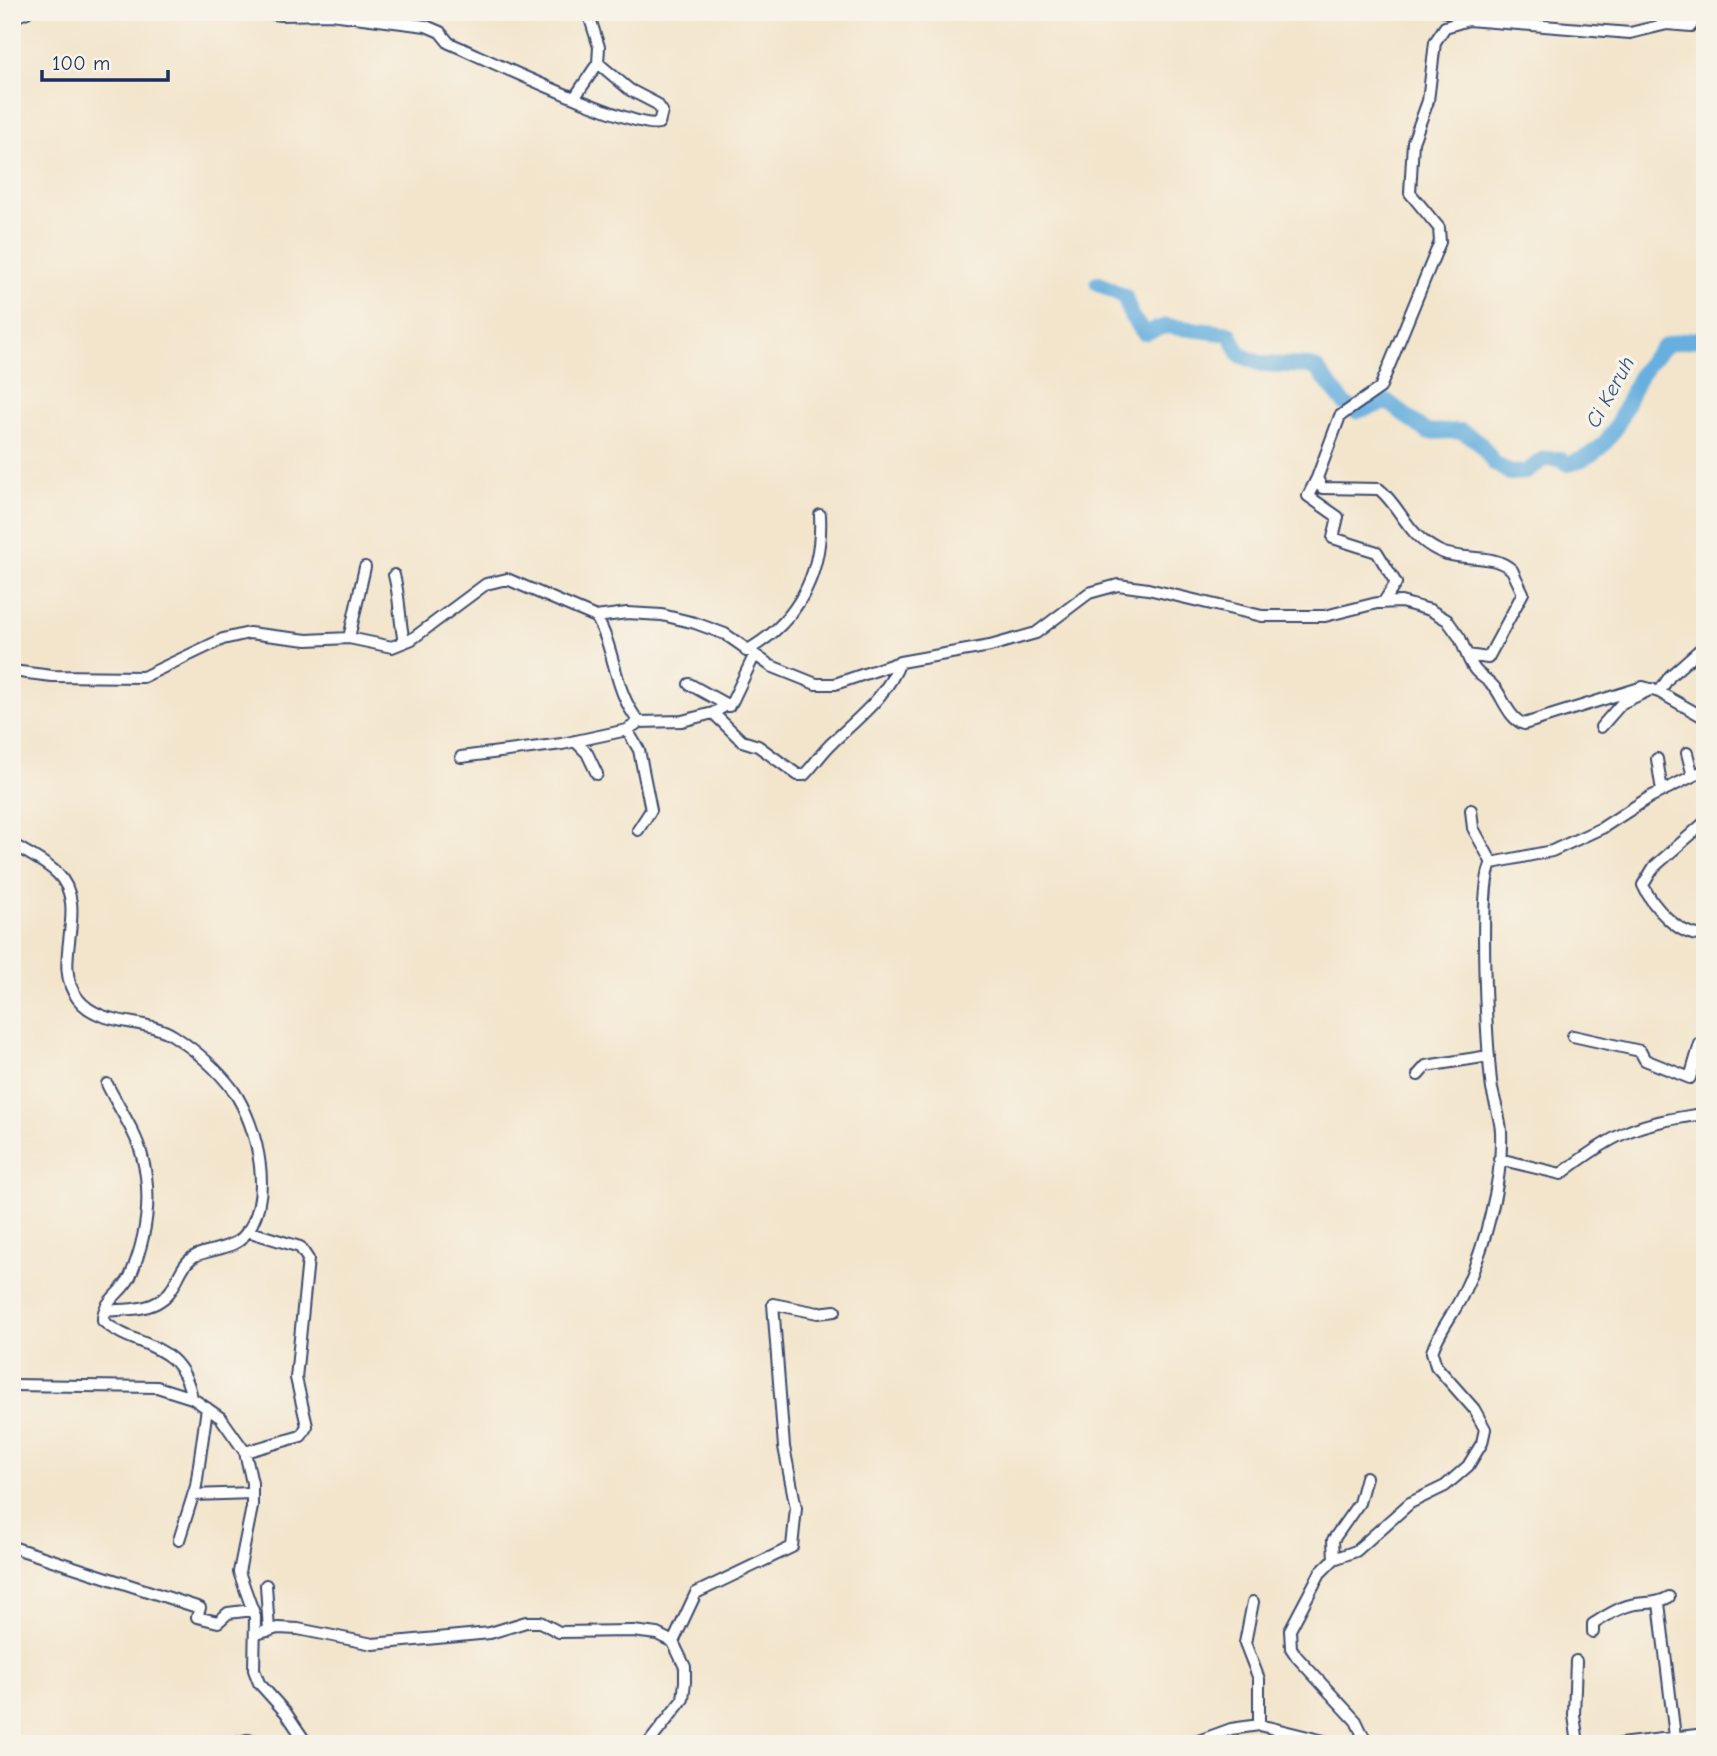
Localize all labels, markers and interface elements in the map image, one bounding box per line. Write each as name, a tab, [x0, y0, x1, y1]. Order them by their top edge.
scale bar	[42, 38, 168, 82]
text: 100 m	[52, 51, 110, 75]
water label: Ci Keruh	[1581, 352, 1639, 432]

